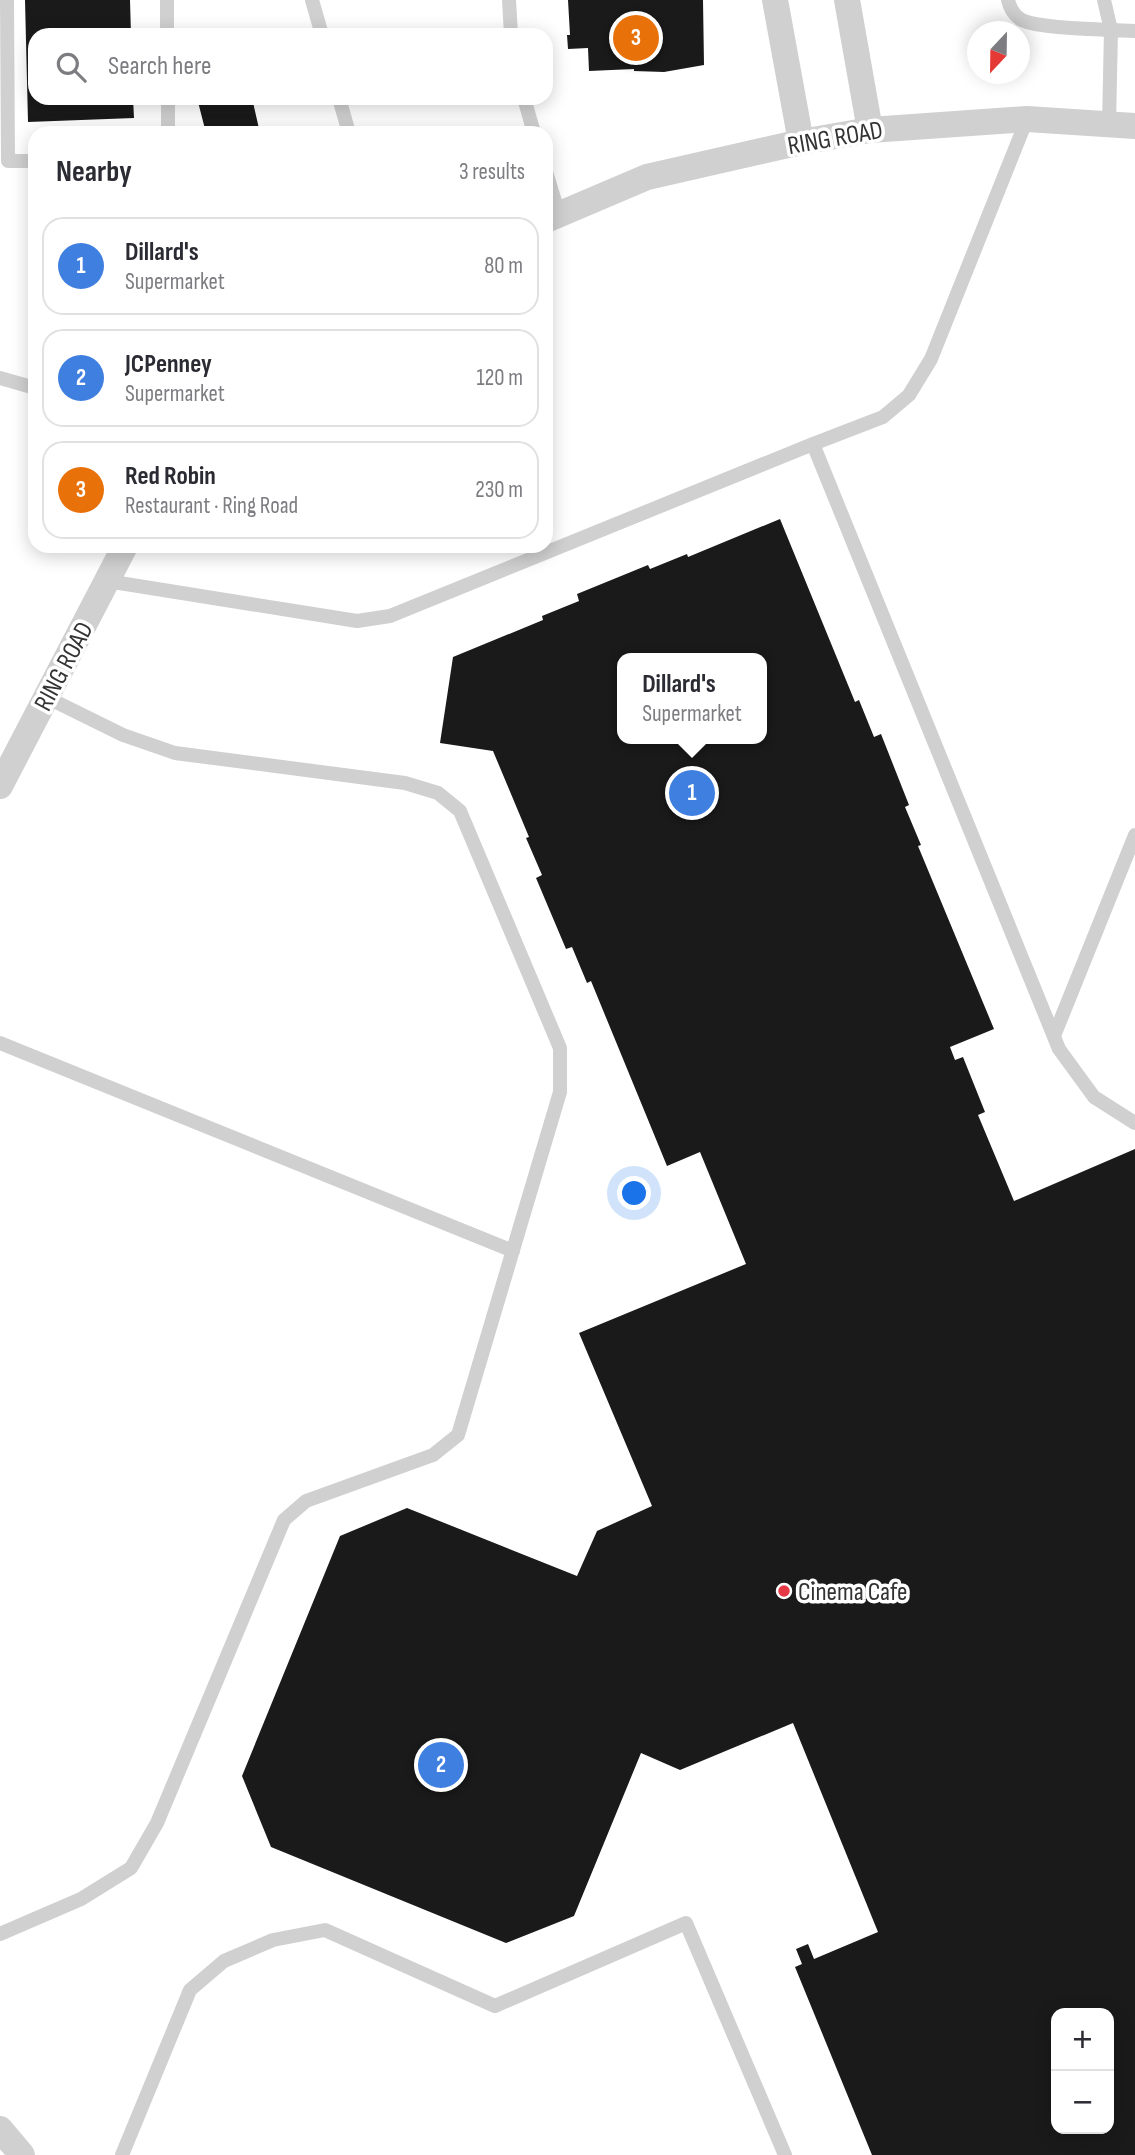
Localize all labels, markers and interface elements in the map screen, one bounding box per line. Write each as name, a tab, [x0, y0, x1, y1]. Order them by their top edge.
pin: 3	[613, 12, 659, 64]
north arrow	[967, 21, 1030, 84]
search box	[28, 28, 553, 105]
icon: search	[52, 48, 90, 86]
text: Search here	[108, 51, 211, 82]
street label: RING ROAD	[785, 115, 885, 162]
text: Nearby	[56, 154, 132, 190]
text: 3 results	[459, 158, 525, 186]
text: Dillard's	[125, 237, 199, 268]
text: 1	[76, 252, 86, 280]
text: 80 m	[484, 252, 523, 280]
text: Supermarket	[125, 268, 225, 296]
text: JCPenney	[125, 349, 212, 380]
text: 2	[76, 364, 86, 392]
text: 120 m	[477, 364, 523, 392]
text: Supermarket	[125, 380, 225, 408]
text: Red Robin	[125, 461, 216, 492]
text: 3	[76, 476, 86, 504]
text: 230 m	[475, 476, 523, 504]
text: Restaurant · Ring Road	[125, 492, 298, 520]
street label: RING ROAD	[28, 617, 101, 716]
popup	[617, 653, 767, 744]
text: Dillard's	[642, 669, 716, 700]
text: Supermarket	[642, 700, 742, 728]
pin: 1	[669, 767, 715, 819]
your location	[617, 1176, 651, 1210]
place label: Cinema Cafe	[798, 1577, 907, 1608]
marker: Cinema Cafe	[776, 1583, 792, 1599]
pin: 2	[418, 1739, 464, 1791]
map controls	[1051, 2008, 1114, 2134]
button: +	[1051, 2008, 1114, 2071]
button: −	[1051, 2071, 1114, 2134]

